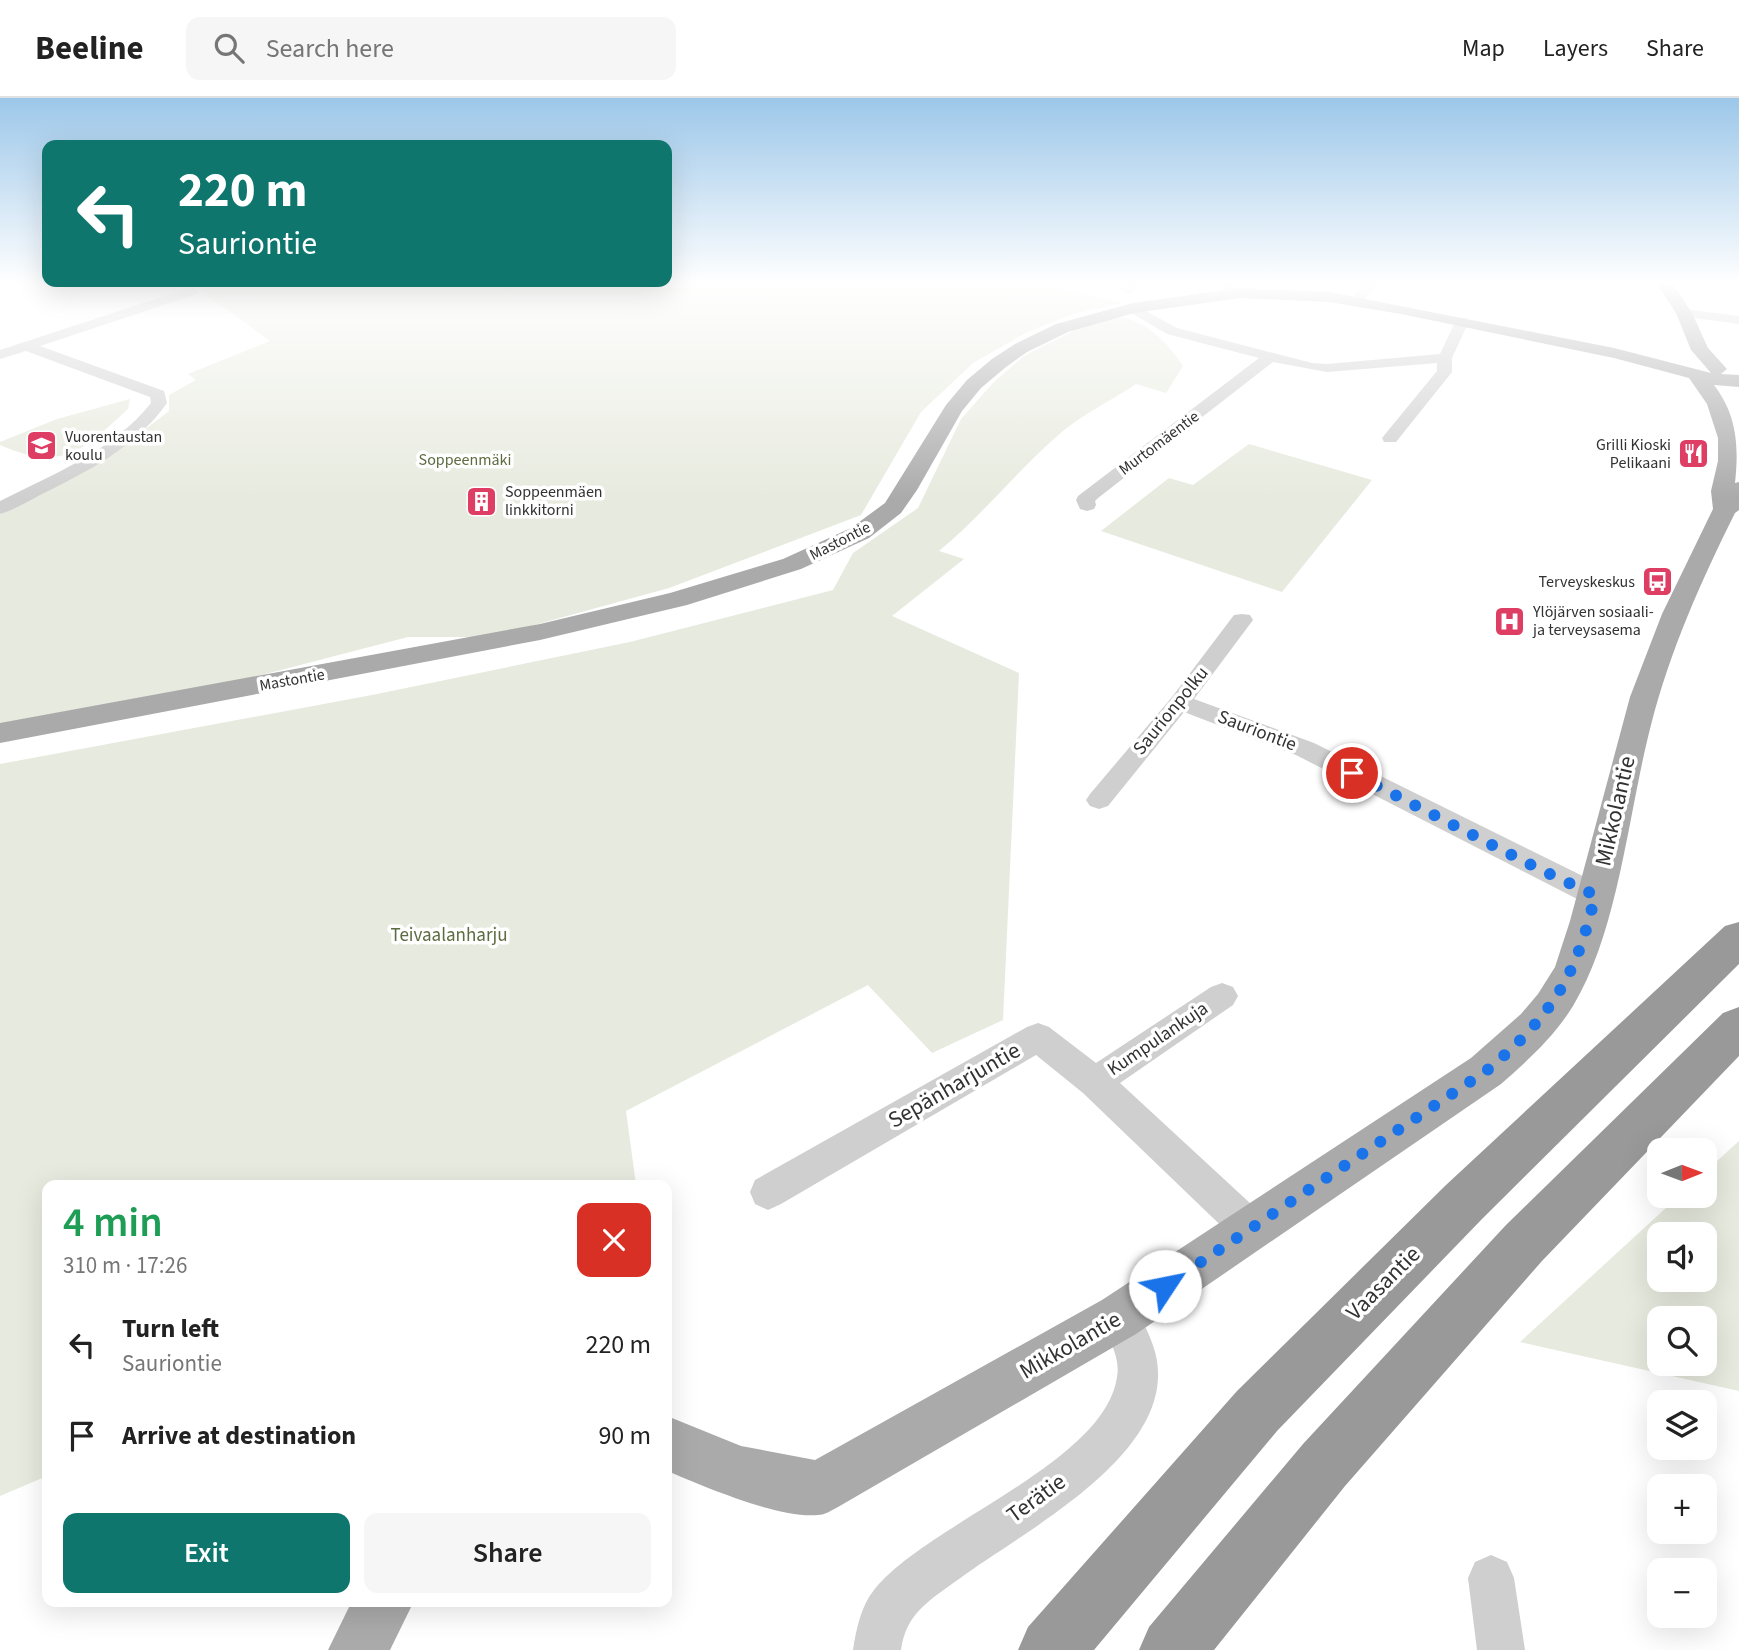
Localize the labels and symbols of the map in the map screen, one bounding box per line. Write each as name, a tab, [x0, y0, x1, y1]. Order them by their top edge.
street label: Murtomäentie	[1114, 406, 1204, 480]
place label: Vuorentaustan koulu	[65, 426, 162, 466]
school or university icon: Vuorentaustan koulu	[25, 429, 59, 463]
place label: Grilli Kioski Pelikaani	[1596, 434, 1671, 474]
restaurant icon: Grilli Kioski Pelikaani	[1677, 437, 1711, 471]
park label: Soppeenmäki	[419, 449, 511, 471]
place label: Soppeenmäen linkkitorni	[505, 481, 603, 521]
building icon: Soppeenmäen linkkitorni	[465, 484, 499, 518]
street label: Mastontie	[806, 516, 874, 566]
bus stop icon: Terveyskeskus	[1641, 565, 1675, 599]
place label: Terveyskeskus	[1539, 571, 1635, 593]
place label: Ylöjärven sosiaali- ja terveysasema	[1532, 601, 1654, 641]
hospital icon: Ylöjärven sosiaali- ja terveysasema	[1493, 604, 1527, 638]
street label: Saurionpolku	[1127, 661, 1215, 761]
street label: Mastontie	[258, 663, 326, 697]
street label: Sauriontie	[1214, 704, 1300, 758]
pin	[1322, 743, 1382, 803]
street label: Mikkolantie	[1586, 753, 1644, 869]
park label: Teivaalanharju	[390, 922, 508, 949]
street label: Kumpulankuja	[1102, 995, 1214, 1083]
street label: Sepänharjuntie	[882, 1034, 1026, 1136]
north arrow	[1647, 1138, 1717, 1208]
street label: Vaasantie	[1338, 1238, 1428, 1328]
position arrow	[1128, 1249, 1202, 1323]
street label: Mikkolantie	[1013, 1303, 1127, 1387]
street label: Terätie	[1000, 1465, 1072, 1531]

